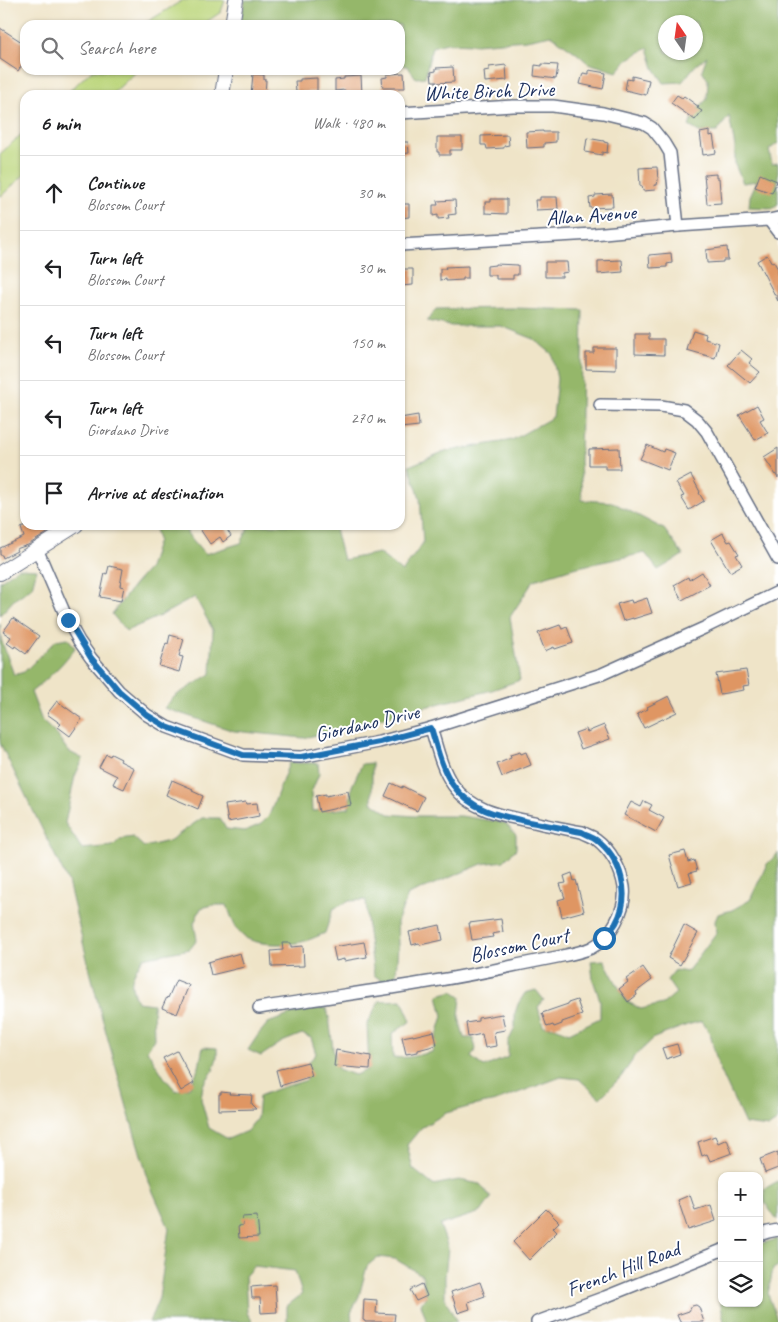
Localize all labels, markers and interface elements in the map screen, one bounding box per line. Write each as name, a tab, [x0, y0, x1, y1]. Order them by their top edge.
north arrow	[658, 15, 703, 60]
search box	[20, 20, 405, 75]
icon: search	[38, 34, 66, 62]
text: Search here	[78, 36, 155, 60]
street label: White Birch Drive	[423, 76, 556, 106]
text: 6 min	[40, 110, 81, 136]
text: Walk · 480 m	[313, 113, 385, 133]
text: Continue	[87, 171, 144, 195]
icon: ahead	[40, 179, 68, 207]
text: 30 m	[358, 183, 385, 203]
text: Blossom Court	[87, 195, 163, 215]
street label: Allan Avenue	[545, 199, 639, 231]
text: Turn left	[87, 246, 142, 270]
icon: left	[40, 254, 68, 282]
text: 30 m	[358, 258, 385, 278]
text: Blossom Court	[87, 270, 163, 290]
text: Turn left	[87, 321, 142, 345]
icon: left	[40, 329, 68, 357]
text: 150 m	[351, 333, 385, 353]
text: Blossom Court	[87, 345, 163, 365]
text: Turn left	[87, 396, 142, 420]
icon: left	[40, 404, 68, 432]
text: 270 m	[351, 408, 385, 428]
text: Giordano Drive	[87, 420, 168, 440]
icon: arrive	[40, 479, 68, 507]
text: Arrive at destination	[87, 481, 223, 505]
route end	[57, 609, 80, 632]
street label: Giordano Drive	[313, 698, 423, 748]
street label: Blossom Court	[467, 921, 574, 968]
route start	[593, 927, 616, 950]
map controls	[718, 1172, 763, 1307]
button: +	[718, 1172, 763, 1217]
button: −	[718, 1217, 763, 1262]
street label: French Hill Road	[563, 1234, 687, 1302]
button: layers	[718, 1262, 763, 1307]

